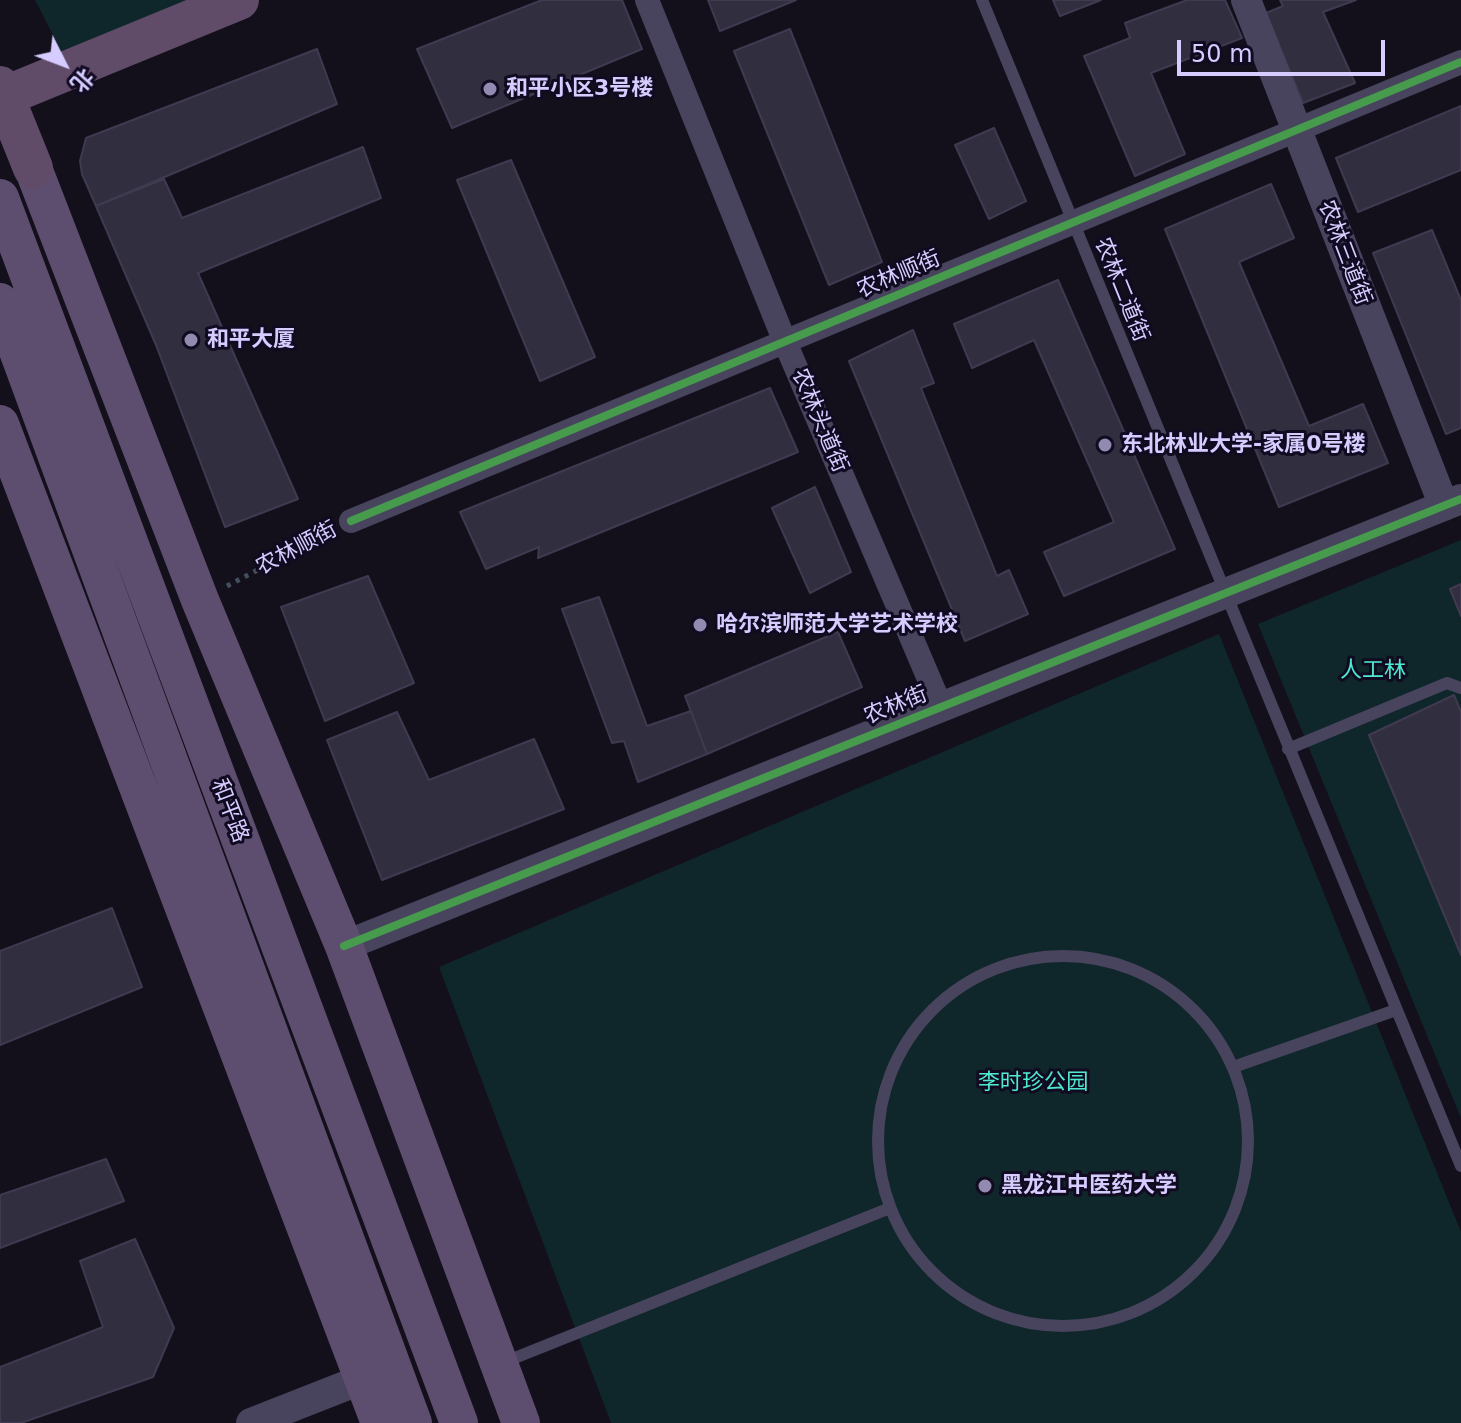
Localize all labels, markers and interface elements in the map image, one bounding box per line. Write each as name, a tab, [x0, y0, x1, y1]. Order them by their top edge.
north arrow	[24, 24, 104, 104]
scale bar	[1181, 24, 1389, 74]
text: 50 m	[1191, 40, 1253, 68]
text: 北	[66, 64, 99, 97]
place label: 和平小区3号楼	[506, 76, 653, 102]
marker: 和平小区3号楼	[481, 80, 499, 98]
street label: 农林三道街	[1312, 197, 1376, 309]
street label: 农林二道街	[1088, 234, 1154, 346]
street label: 农林顺街	[853, 246, 945, 304]
place label: 和平大厦	[207, 327, 295, 353]
marker: 和平大厦	[182, 331, 200, 349]
street label: 农林头道街	[785, 365, 853, 477]
place label: 东北林业大学-家属0号楼	[1121, 432, 1365, 458]
marker: 东北林业大学-家属0号楼	[1096, 436, 1114, 454]
street label: 农林顺街	[252, 517, 342, 581]
place label: 哈尔滨师范大学艺术学校	[716, 612, 958, 638]
marker: 哈尔滨师范大学艺术学校	[691, 616, 709, 634]
park label: 人工林	[1340, 658, 1406, 684]
street label: 农林街	[860, 681, 932, 731]
street label: 和平路	[205, 775, 253, 847]
park label: 李时珍公园	[978, 1070, 1088, 1096]
place label: 黑龙江中医药大学	[1001, 1173, 1177, 1199]
marker: 黑龙江中医药大学	[976, 1177, 994, 1195]

